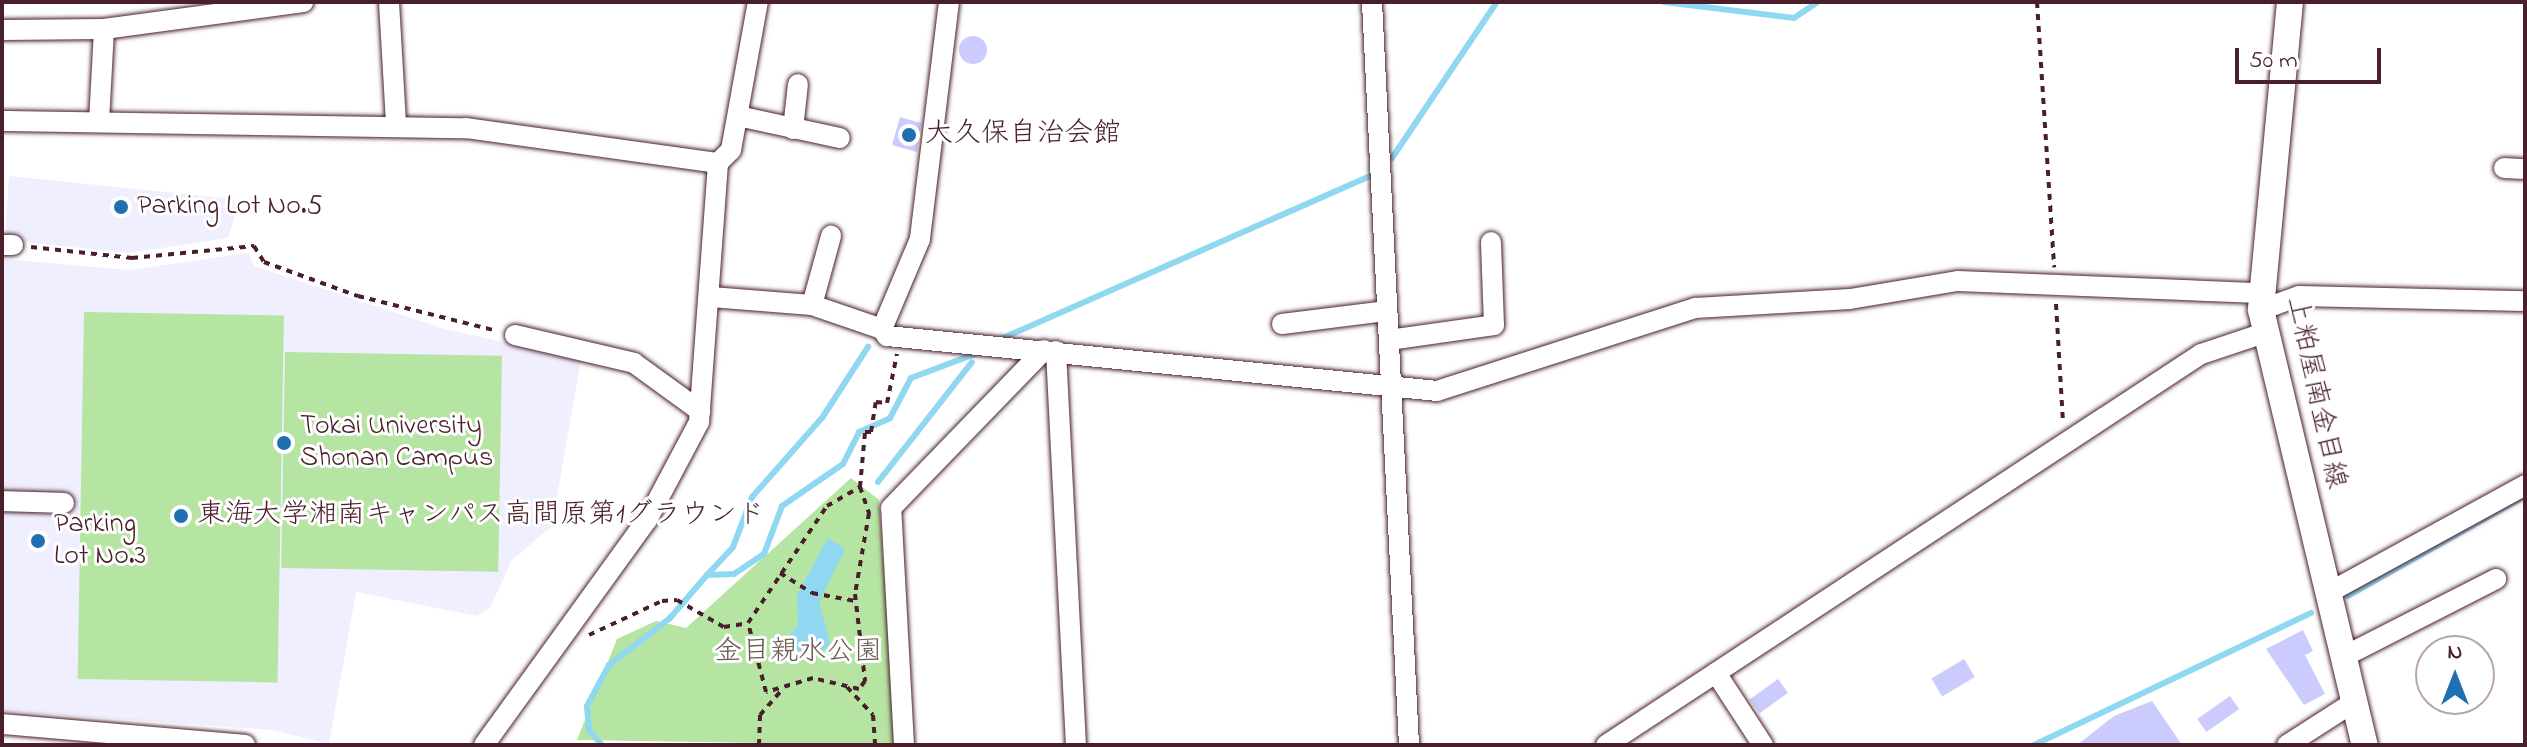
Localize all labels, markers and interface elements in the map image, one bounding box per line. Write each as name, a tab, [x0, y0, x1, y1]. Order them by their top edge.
scale bar	[2239, 32, 2385, 82]
text: 50 m	[2249, 44, 2298, 79]
place label: 大久保自治会館	[925, 118, 1121, 152]
marker: 大久保自治会館	[900, 126, 918, 144]
place label: Parking Lot No.5	[137, 190, 323, 224]
marker: Parking Lot No.5	[112, 198, 130, 216]
street label: 上粕屋南金目線	[2278, 294, 2352, 492]
place label: Tokai University Shonan Campus	[300, 410, 493, 476]
marker: Tokai University Shonan Campus	[275, 434, 293, 452]
place label: 東海大学湘南キャンパス高間原第1グラウンド	[197, 499, 766, 533]
marker: 東海大学湘南キャンパス高間原第1グラウンド	[172, 507, 190, 525]
place label: Parking Lot No.3	[54, 508, 146, 574]
marker: Parking Lot No.3	[29, 532, 47, 550]
north arrow	[2415, 635, 2495, 715]
park label: 金目親水公園	[714, 636, 882, 670]
text: N	[2448, 637, 2462, 669]

